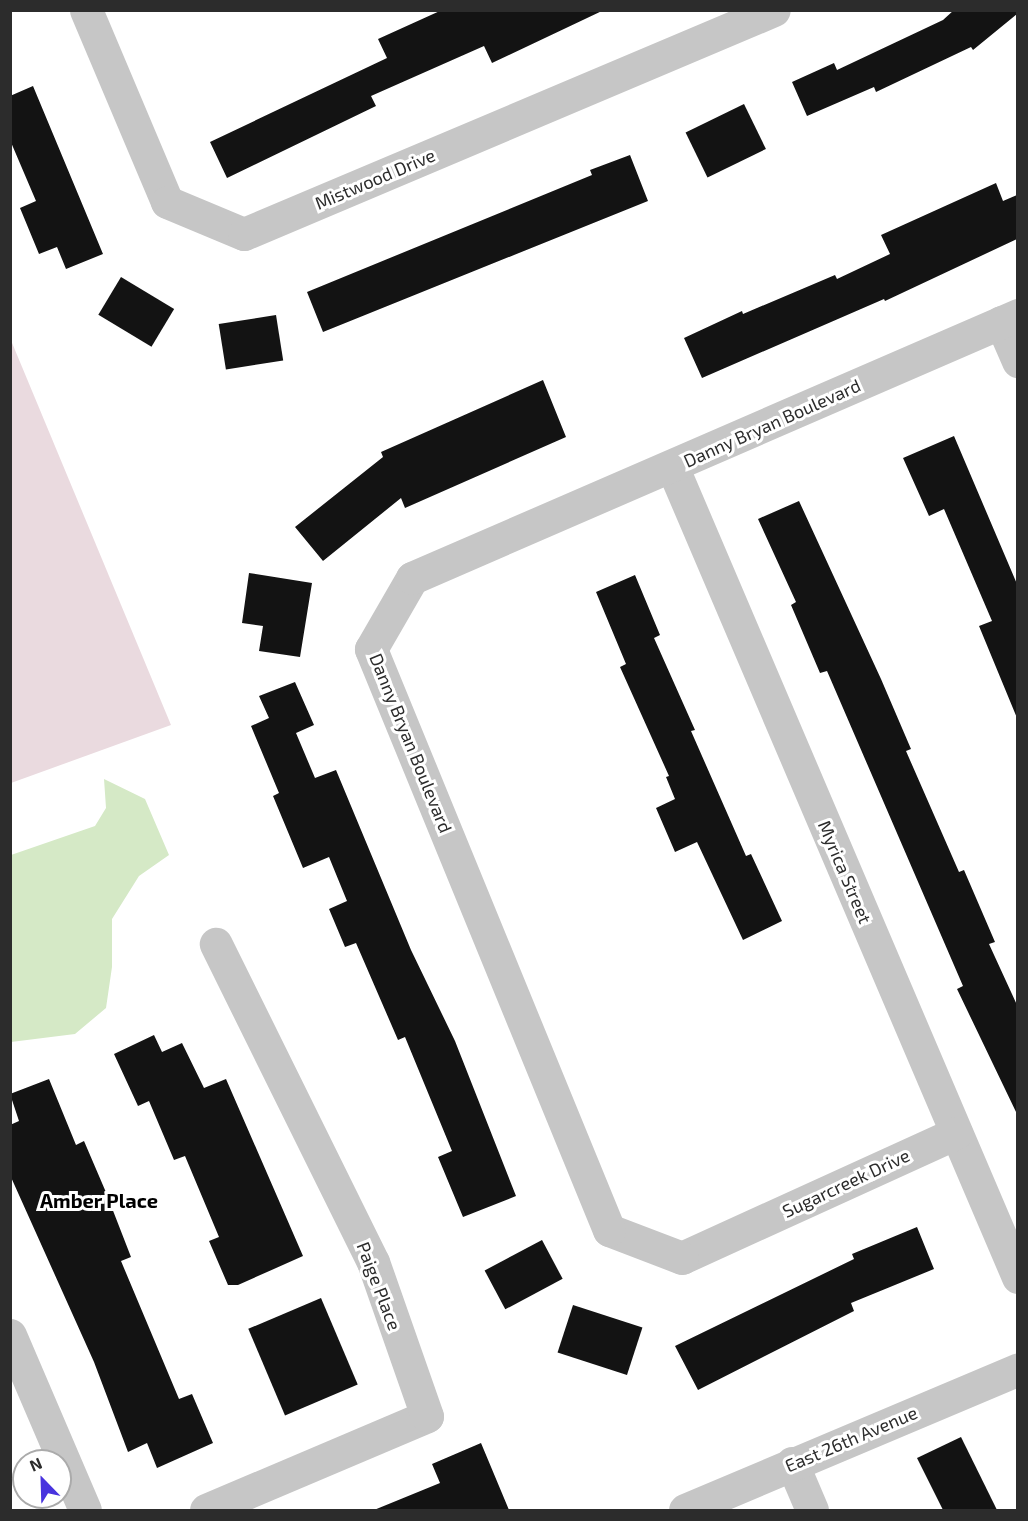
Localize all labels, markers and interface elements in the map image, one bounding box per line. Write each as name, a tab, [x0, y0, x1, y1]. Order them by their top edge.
street label: Mistwood Drive	[312, 144, 438, 214]
street label: Danny Bryan Boulevard	[680, 374, 864, 472]
street label: Danny Bryan Boulevard	[365, 650, 457, 836]
street label: Myrica Street	[814, 817, 876, 927]
street label: Sugarcreek Drive	[779, 1144, 913, 1222]
district label: Amber Place	[40, 1188, 158, 1212]
street label: Paige Place	[352, 1239, 406, 1333]
street label: East 26th Avenue	[781, 1401, 921, 1477]
north arrow	[12, 1449, 72, 1509]
text: N	[27, 1453, 45, 1475]

